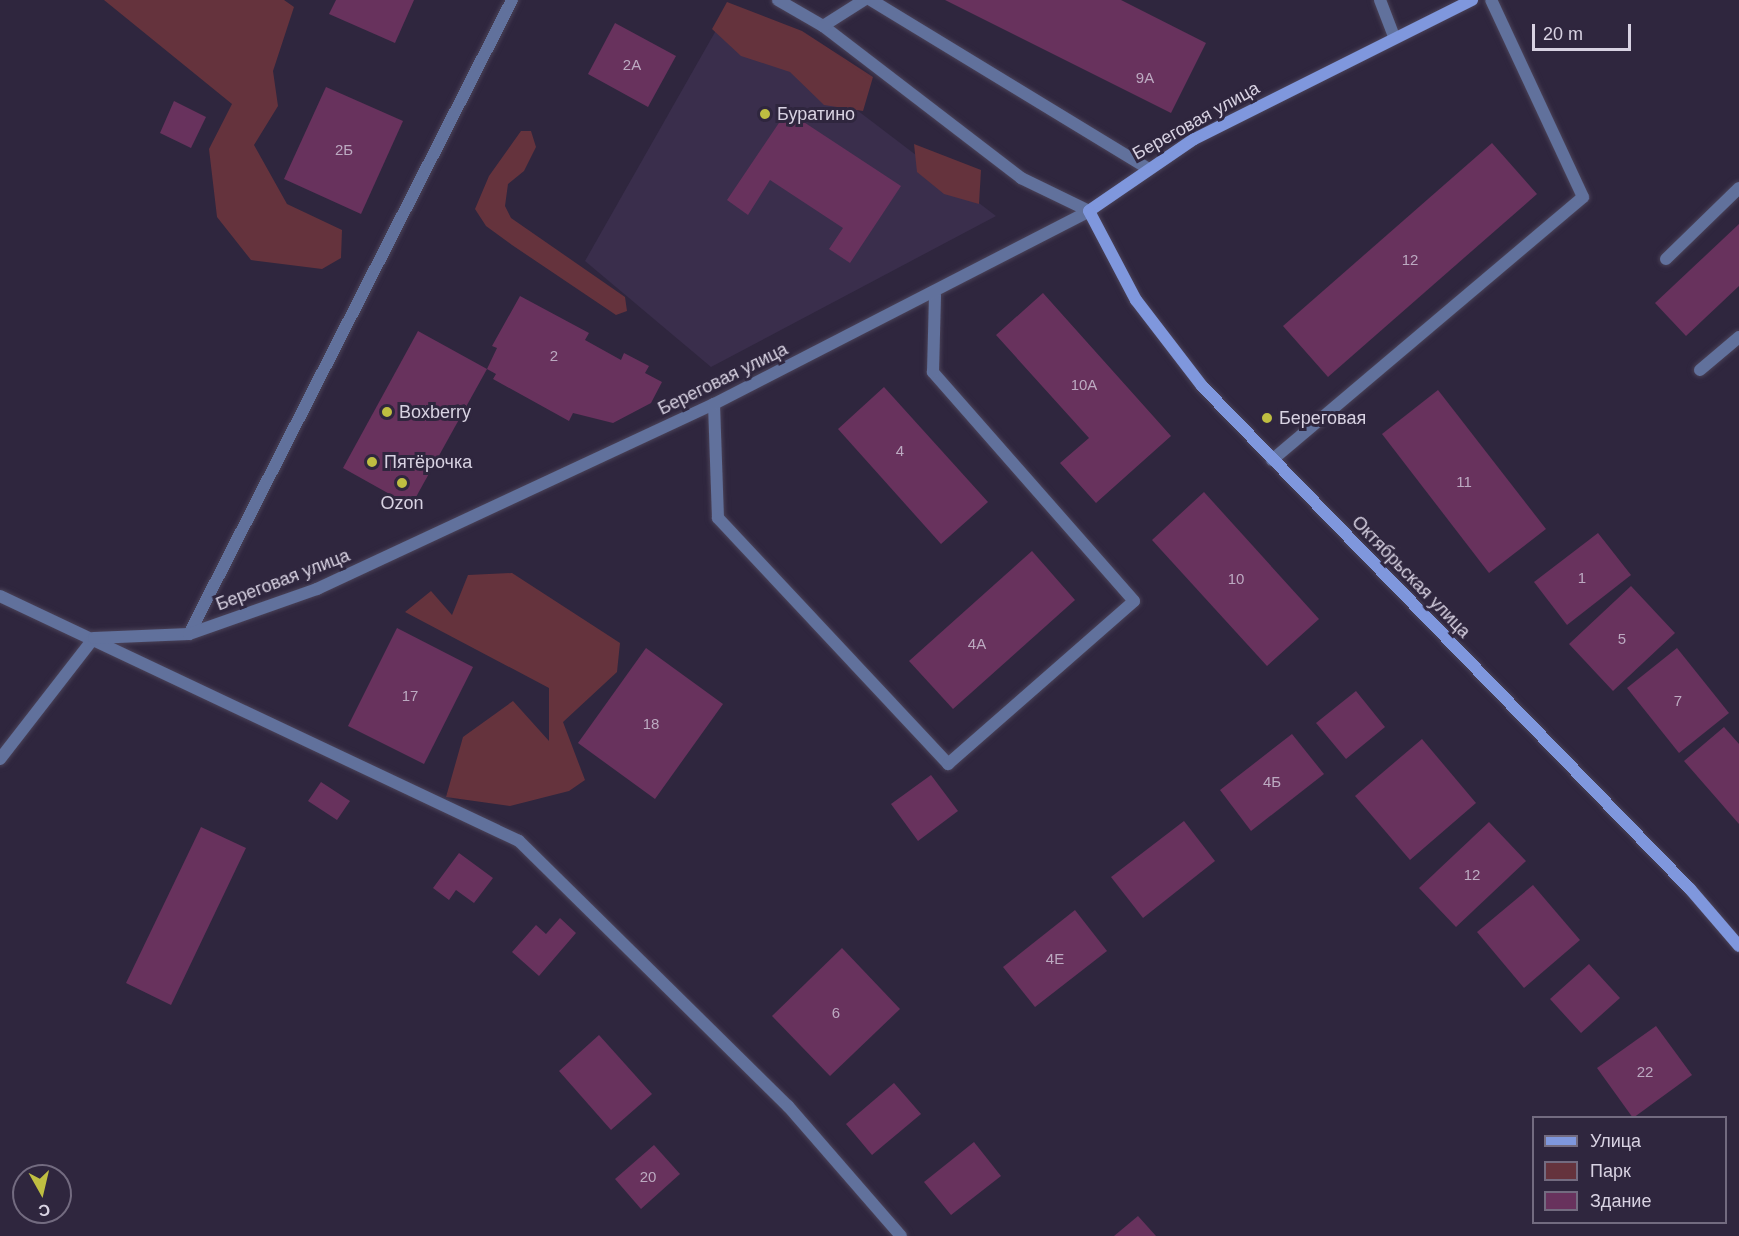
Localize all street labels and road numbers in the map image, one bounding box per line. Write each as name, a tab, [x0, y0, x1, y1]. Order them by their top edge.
street label: Береговая улица	[1129, 77, 1263, 165]
street label: Береговая улица	[655, 338, 791, 420]
street label: Октябрьская улица	[1347, 511, 1475, 643]
street label: Береговая улица	[213, 545, 353, 615]

